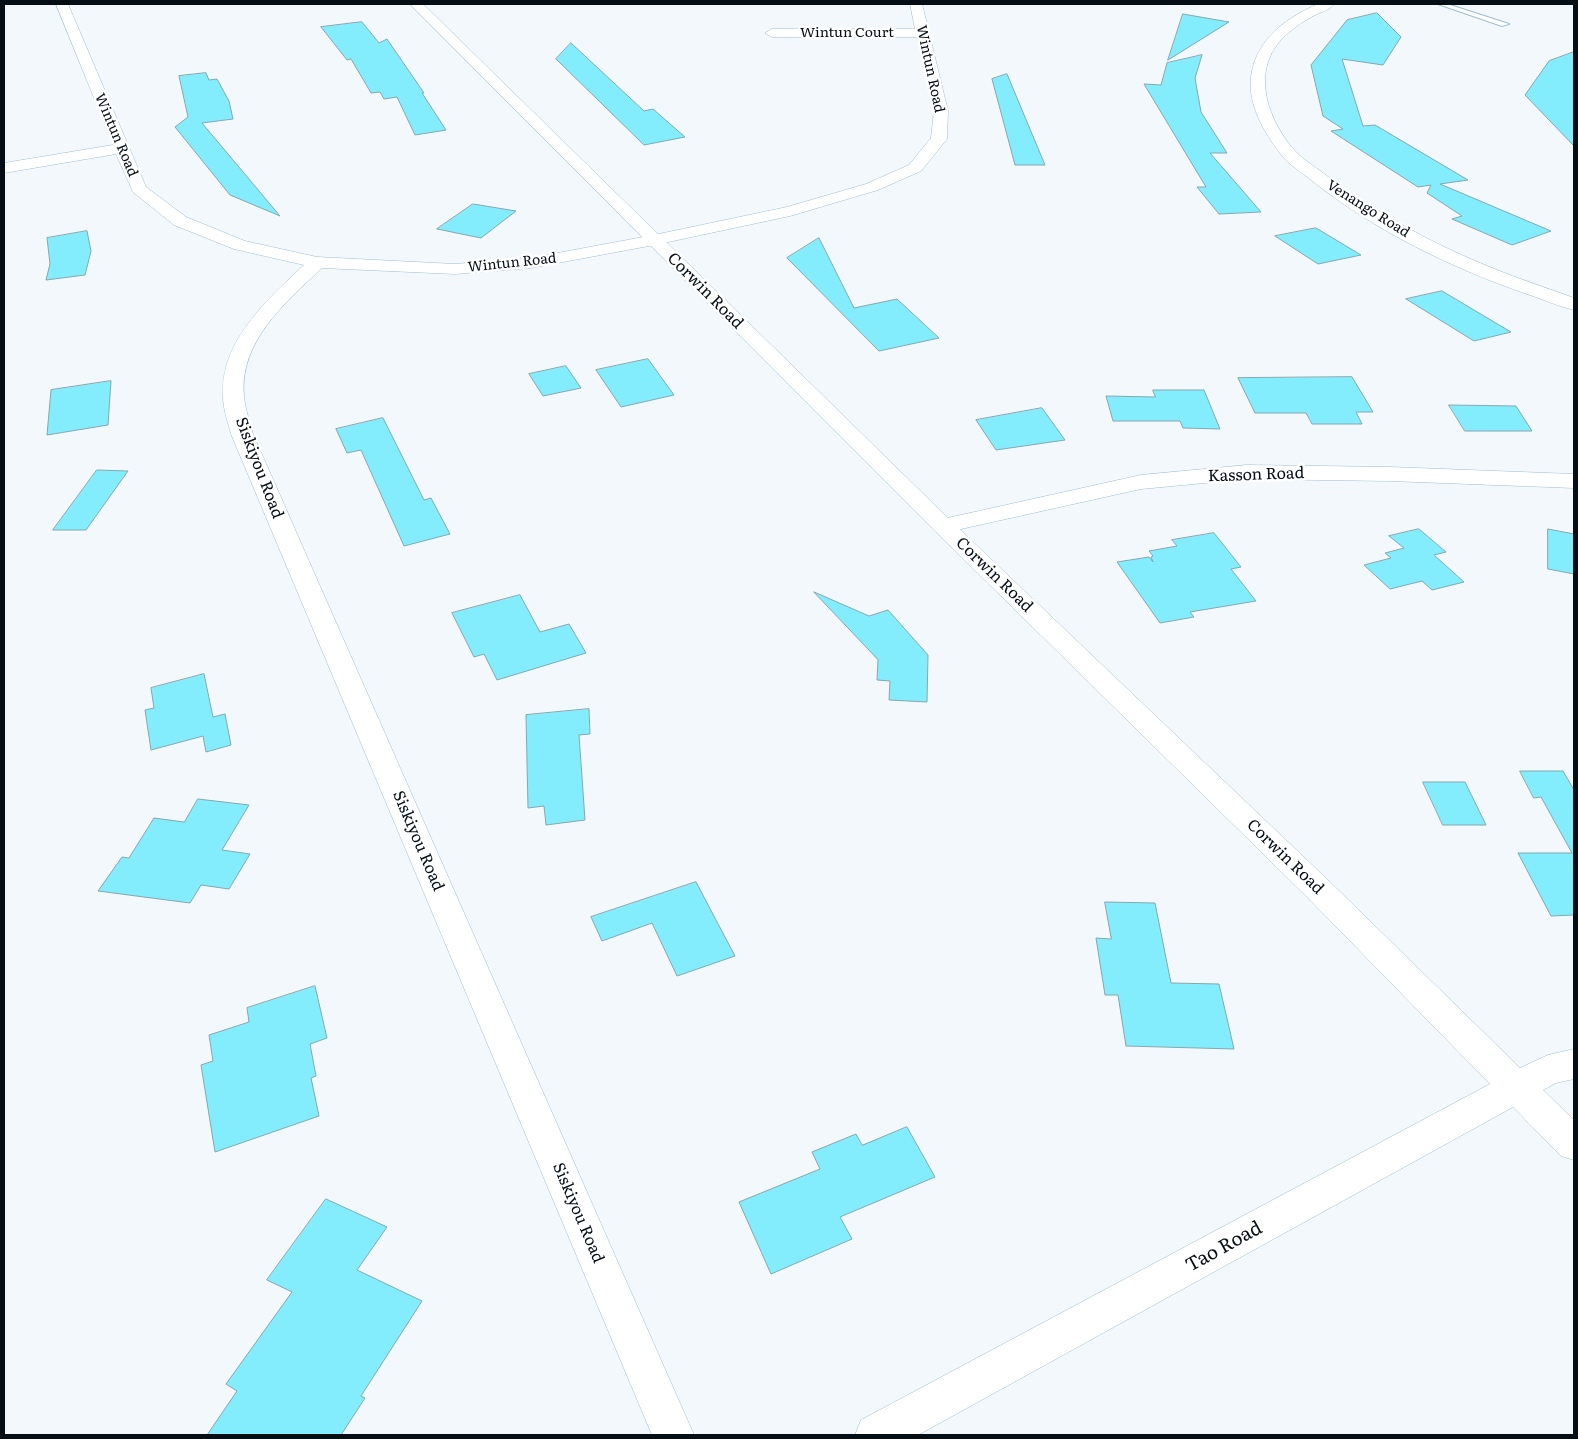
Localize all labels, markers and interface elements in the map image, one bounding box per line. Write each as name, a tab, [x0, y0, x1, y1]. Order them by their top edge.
street label: Wintun Road	[913, 24, 947, 114]
street label: Wintun Court	[800, 25, 894, 41]
street label: Wintun Road	[91, 91, 141, 179]
street label: Venango Road	[1323, 177, 1413, 241]
street label: Corwin Road	[663, 249, 747, 333]
street label: Wintun Road	[467, 250, 557, 276]
street label: Siskiyou Road	[231, 415, 287, 521]
street label: Kasson Road	[1207, 464, 1305, 486]
street label: Corwin Road	[951, 533, 1037, 617]
street label: Siskiyou Road	[388, 788, 448, 894]
street label: Corwin Road	[1242, 815, 1328, 899]
street label: Siskiyou Road	[548, 1160, 608, 1266]
street label: Tao Road	[1182, 1217, 1266, 1277]

